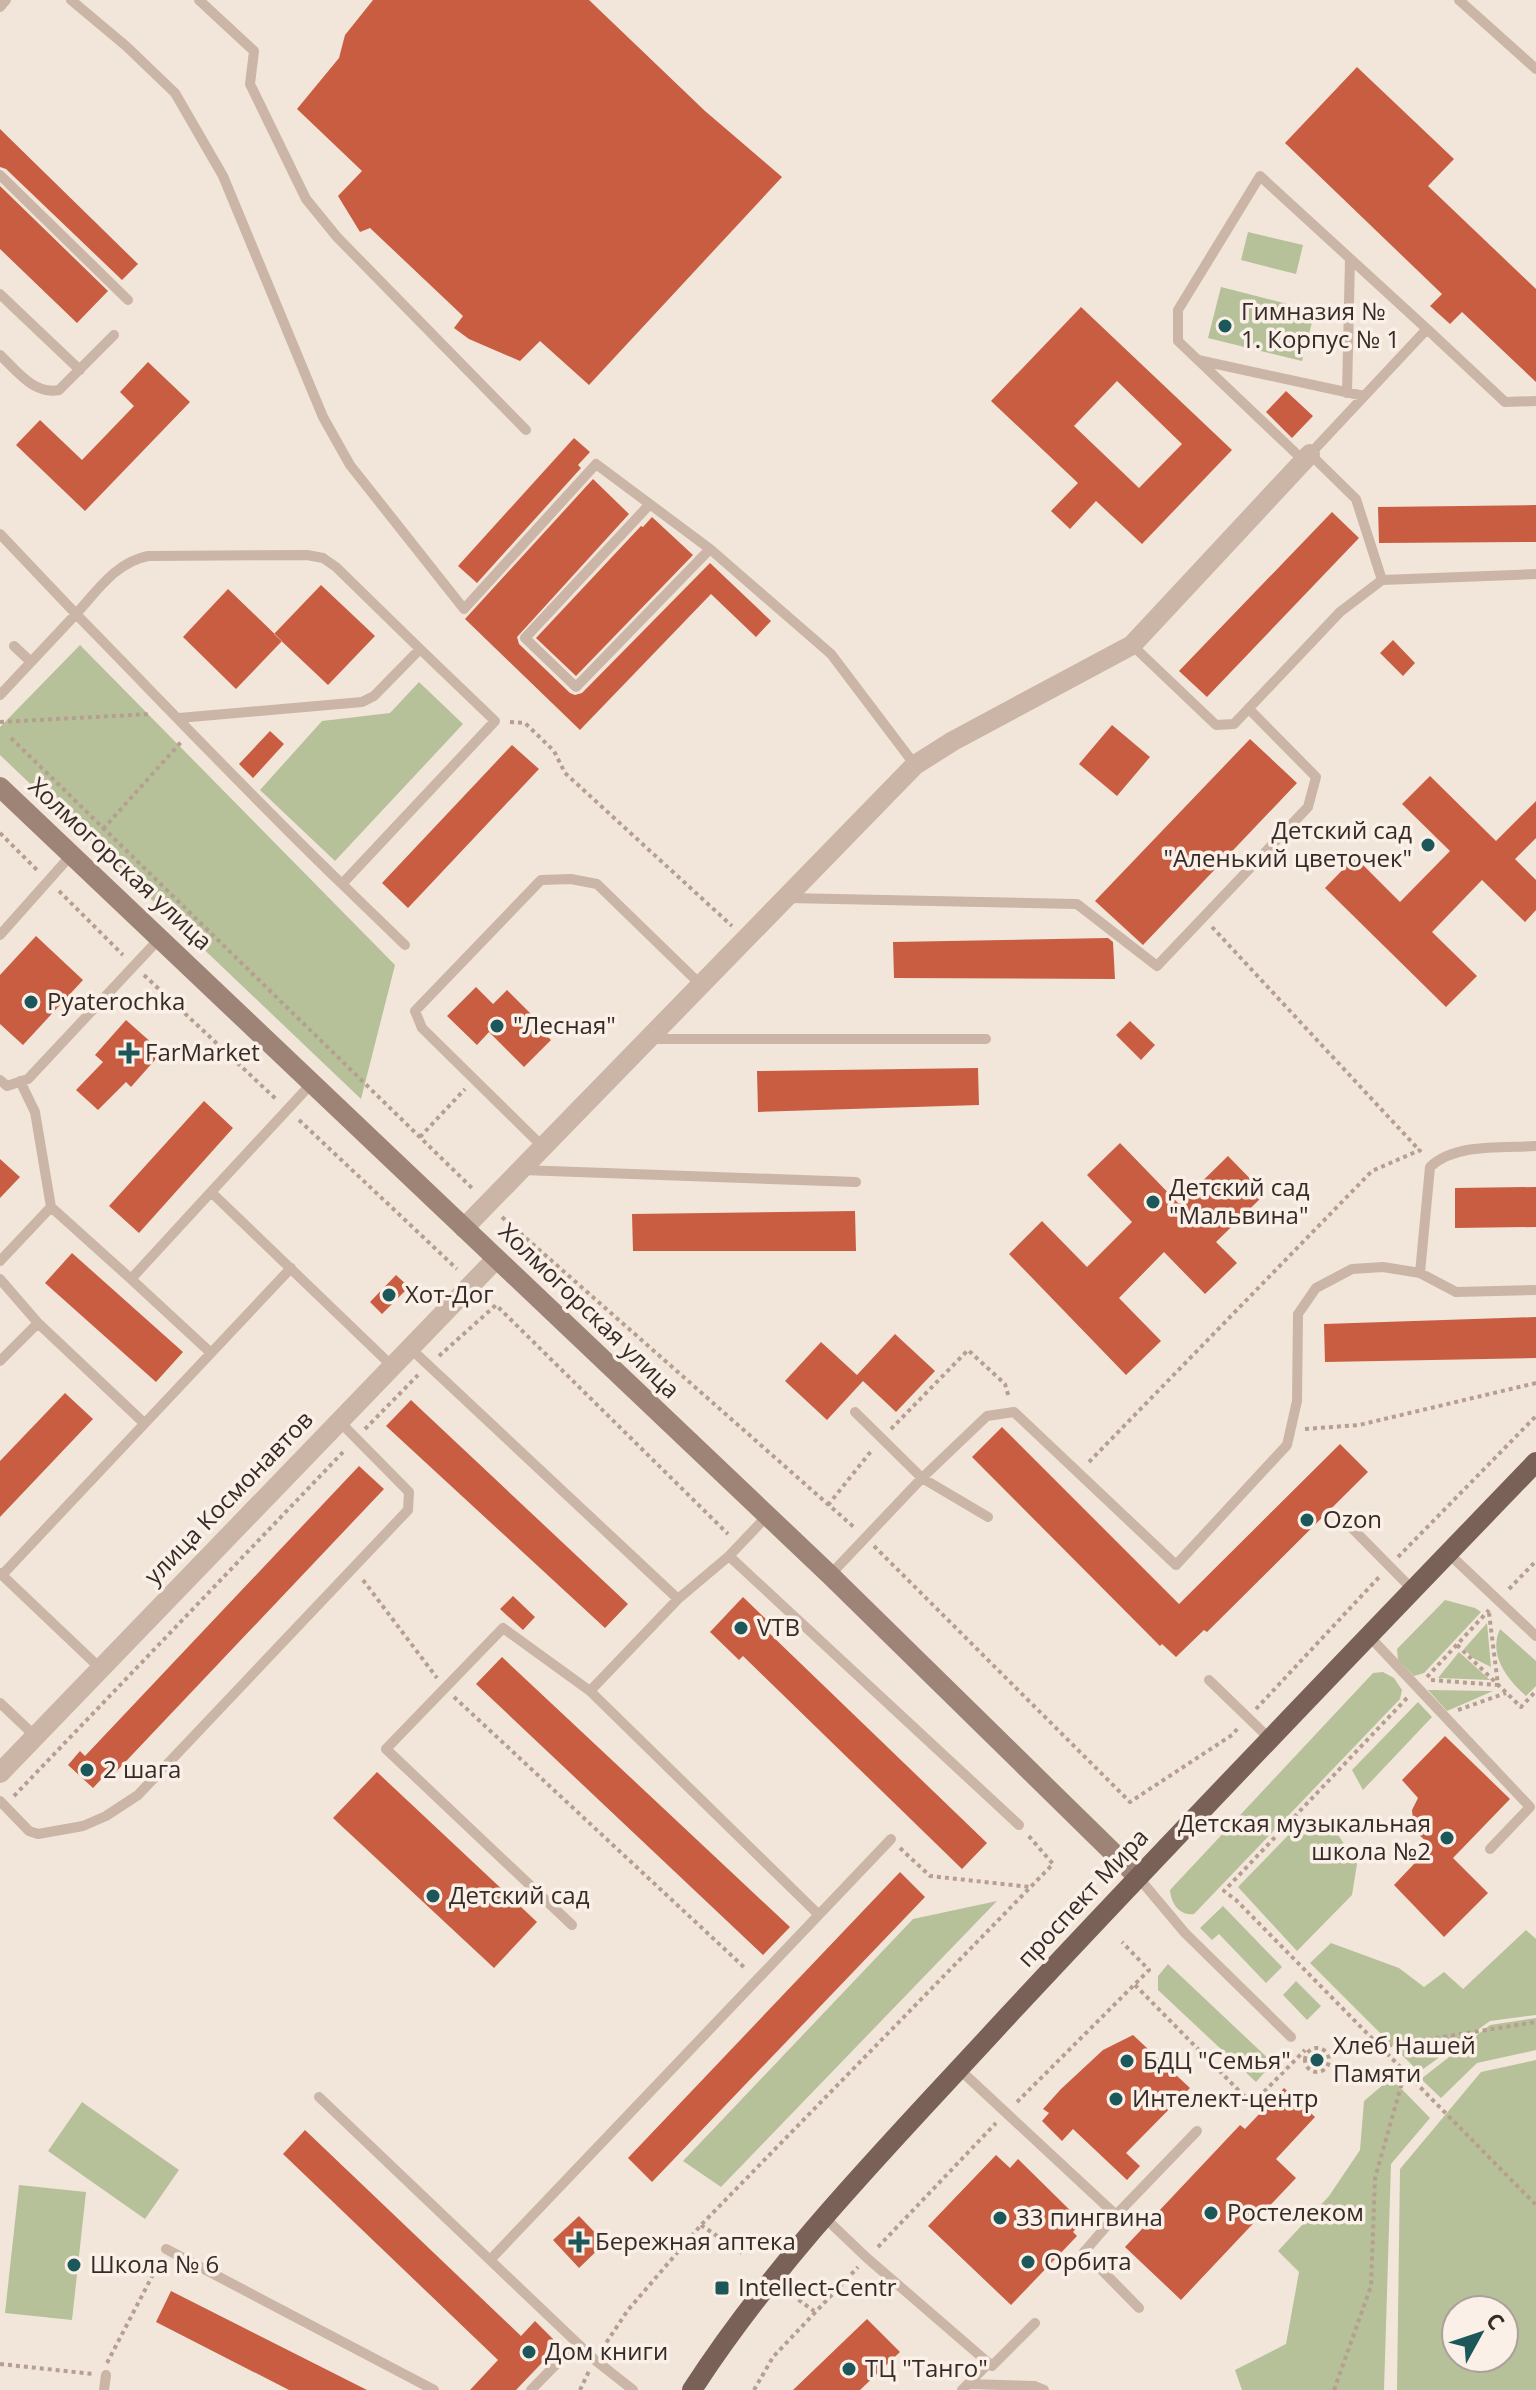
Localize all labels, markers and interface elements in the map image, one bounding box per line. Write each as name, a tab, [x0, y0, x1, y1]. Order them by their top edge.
place label: Гимназия № 1. Корпус № 1	[1241, 294, 1400, 355]
marker: Гимназия № 1. Корпус № 1	[1216, 317, 1234, 335]
street label: Холмогорская улица	[22, 769, 220, 957]
place label: Детский сад "Аленький цветочек"	[1164, 813, 1412, 874]
marker: Детский сад "Аленький цветочек"	[1419, 836, 1437, 854]
place label: Pyaterochka	[47, 984, 185, 1017]
marker: Pyaterochka	[22, 993, 40, 1011]
place label: "Лесная"	[513, 1008, 616, 1041]
marker: "Лесная"	[488, 1017, 506, 1035]
place label: FarMarket	[145, 1035, 260, 1068]
marker: FarMarket	[120, 1044, 138, 1062]
place label: Детский сад "Мальвина"	[1169, 1170, 1310, 1231]
marker: Детский сад "Мальвина"	[1144, 1193, 1162, 1211]
street label: Холмогорская улица	[492, 1215, 688, 1405]
place label: Хот-Дог	[405, 1277, 494, 1310]
marker: Хот-Дог	[380, 1286, 398, 1304]
street label: улица Космонавтов	[136, 1403, 320, 1591]
place label: Ozon	[1323, 1502, 1382, 1535]
marker: Ozon	[1298, 1511, 1316, 1529]
place label: VTB	[757, 1610, 800, 1643]
marker: VTB	[732, 1619, 750, 1637]
place label: 2 шага	[103, 1752, 181, 1785]
marker: 2 шага	[78, 1761, 96, 1779]
place label: Детская музыкальная школа №2	[1178, 1806, 1431, 1867]
street label: проспект Мира	[1009, 1820, 1155, 1974]
marker: Детская музыкальная школа №2	[1438, 1829, 1456, 1847]
place label: Детский сад	[449, 1878, 590, 1911]
marker: Детский сад	[424, 1887, 442, 1905]
place label: Хлеб Нашей Памяти	[1333, 2028, 1476, 2089]
place label: БДЦ "Семья"	[1143, 2043, 1291, 2076]
marker: Хлеб Нашей Памяти	[1308, 2051, 1326, 2069]
marker: БДЦ "Семья"	[1118, 2052, 1136, 2070]
place label: Интелект-центр	[1132, 2081, 1319, 2114]
marker: Интелект-центр	[1107, 2090, 1125, 2108]
place label: Ростелеком	[1227, 2195, 1364, 2228]
place label: 33 пингвина	[1016, 2200, 1163, 2233]
marker: Ростелеком	[1202, 2204, 1220, 2222]
marker: 33 пингвина	[991, 2209, 1009, 2227]
place label: Бережная аптека	[595, 2224, 796, 2257]
marker: Бережная аптека	[570, 2233, 588, 2251]
place label: Орбита	[1044, 2244, 1132, 2277]
place label: Школа № 6	[90, 2247, 219, 2280]
marker: Орбита	[1019, 2253, 1037, 2271]
marker: Школа № 6	[65, 2256, 83, 2274]
place label: Intellect-Centr	[738, 2270, 897, 2303]
marker: Intellect-Centr	[713, 2279, 731, 2297]
north arrow	[1440, 2294, 1520, 2374]
text: С	[1480, 2305, 1512, 2336]
place label: Дом книги	[545, 2334, 668, 2367]
marker: Дом книги	[520, 2343, 538, 2361]
place label: ТЦ "Танго"	[865, 2351, 988, 2384]
marker: ТЦ "Танго"	[840, 2360, 858, 2378]

